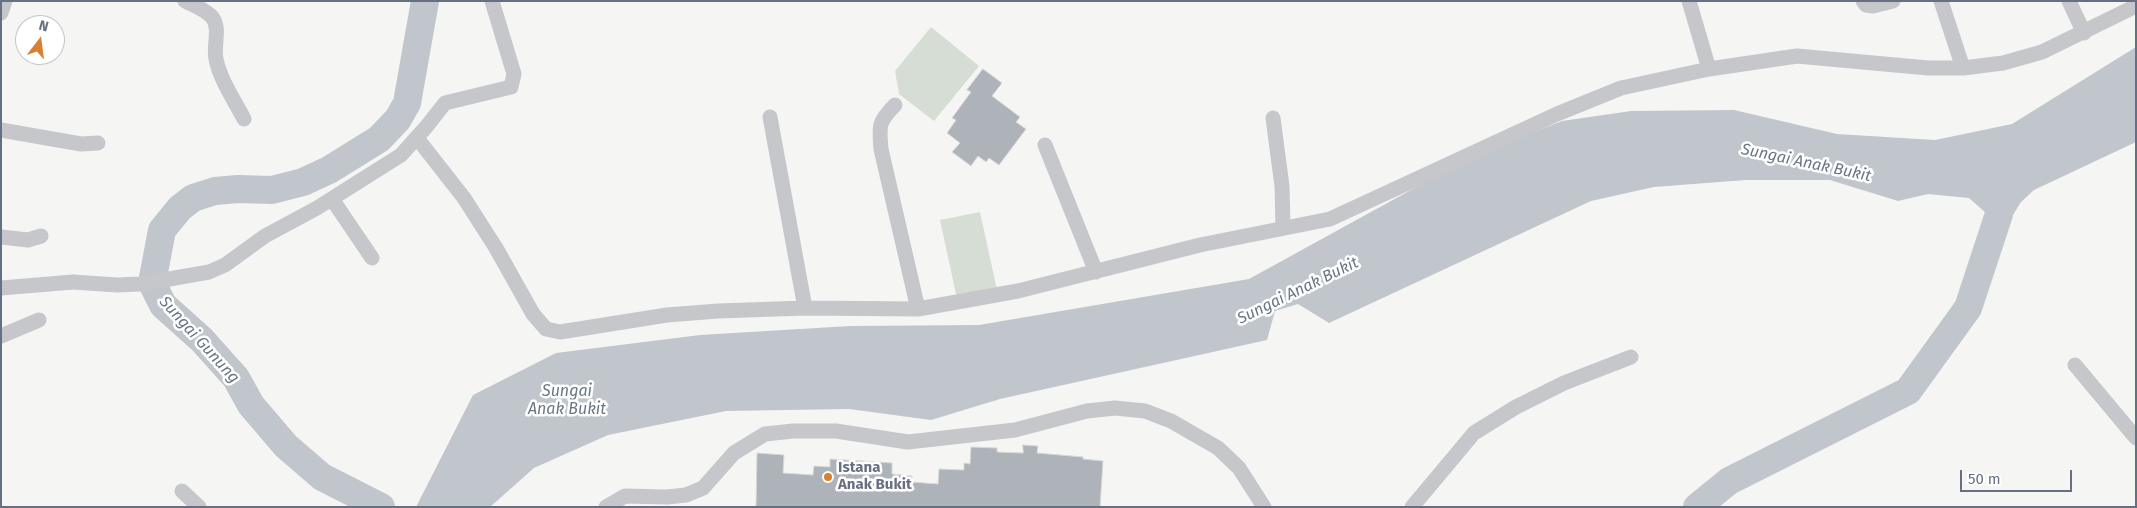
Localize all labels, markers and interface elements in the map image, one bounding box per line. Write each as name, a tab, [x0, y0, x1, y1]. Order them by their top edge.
north arrow	[15, 15, 65, 65]
text: N	[37, 17, 50, 35]
water label: Sungai Anak Bukit	[1739, 140, 1873, 186]
water label: Sungai Anak Bukit	[1234, 253, 1362, 329]
water label: Sungai Gunung	[155, 293, 243, 387]
water label: Sungai Anak Bukit	[528, 382, 606, 420]
place label: Istana Anak Bukit	[838, 459, 912, 494]
scale bar	[1962, 460, 2074, 492]
text: 50 m	[1968, 470, 2001, 488]
marker: Istana Anak Bukit	[822, 471, 834, 483]

